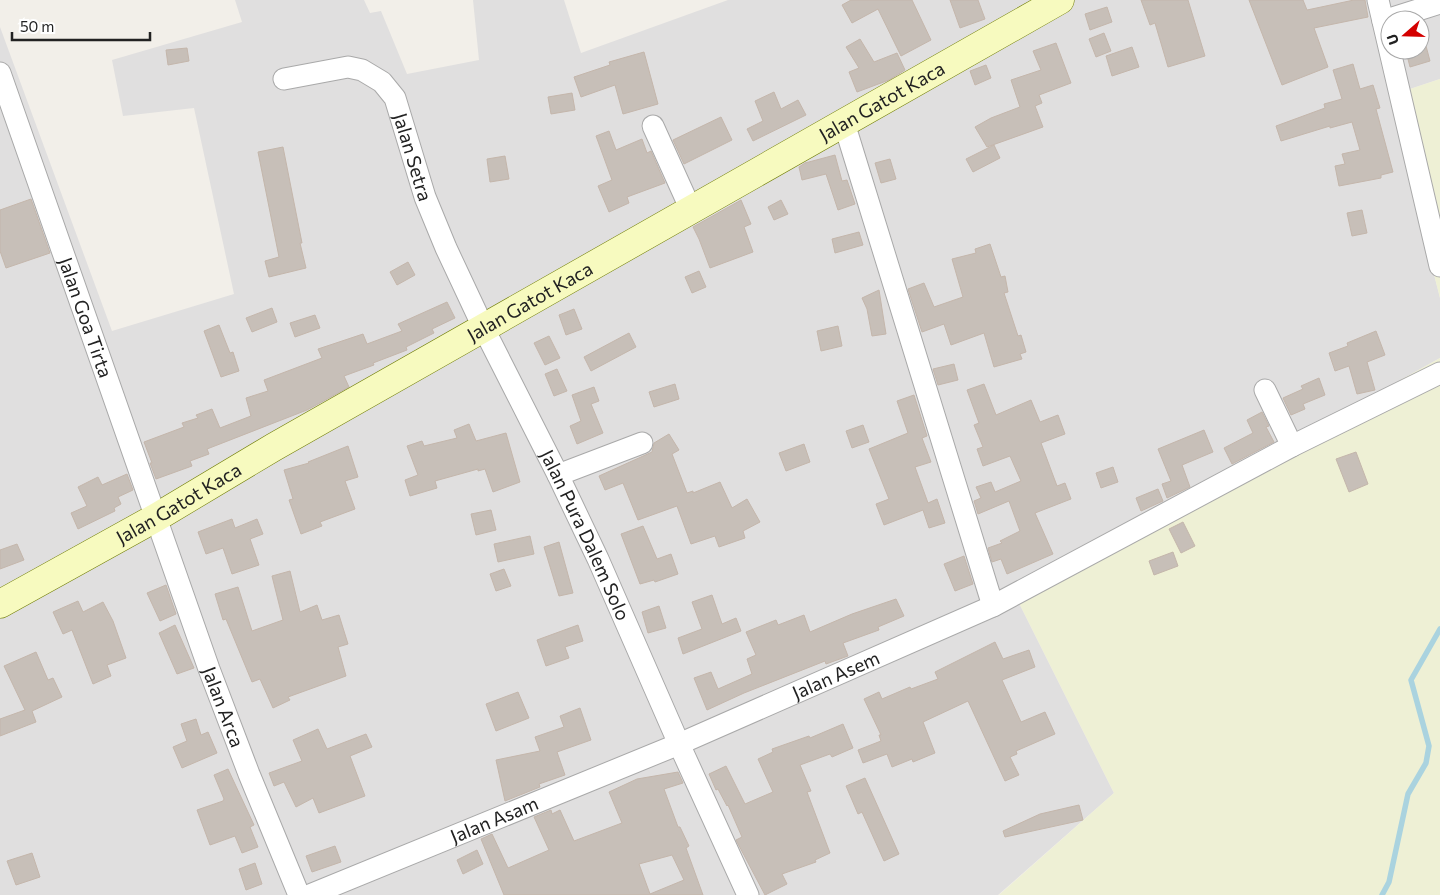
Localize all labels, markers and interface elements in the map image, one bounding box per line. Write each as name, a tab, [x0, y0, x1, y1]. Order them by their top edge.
scale bar	[12, 10, 150, 42]
north arrow	[1380, 10, 1430, 60]
text: 50 m	[20, 17, 54, 35]
text: U	[1383, 32, 1402, 47]
street label: Jalan Gatot Kaca	[815, 56, 948, 146]
street label: Jalan Setra	[389, 110, 438, 204]
street label: Jalan Goa Tirta	[54, 254, 118, 381]
street label: Jalan Gatot Kaca	[462, 256, 596, 346]
street label: Jalan Pura Dalem Solo	[536, 445, 635, 624]
street label: Jalan Gatot Kaca	[112, 457, 245, 548]
street label: Jalan Asem	[788, 645, 883, 704]
street label: Jalan Arca	[198, 663, 250, 750]
street label: Jalan Asam	[447, 791, 541, 847]

